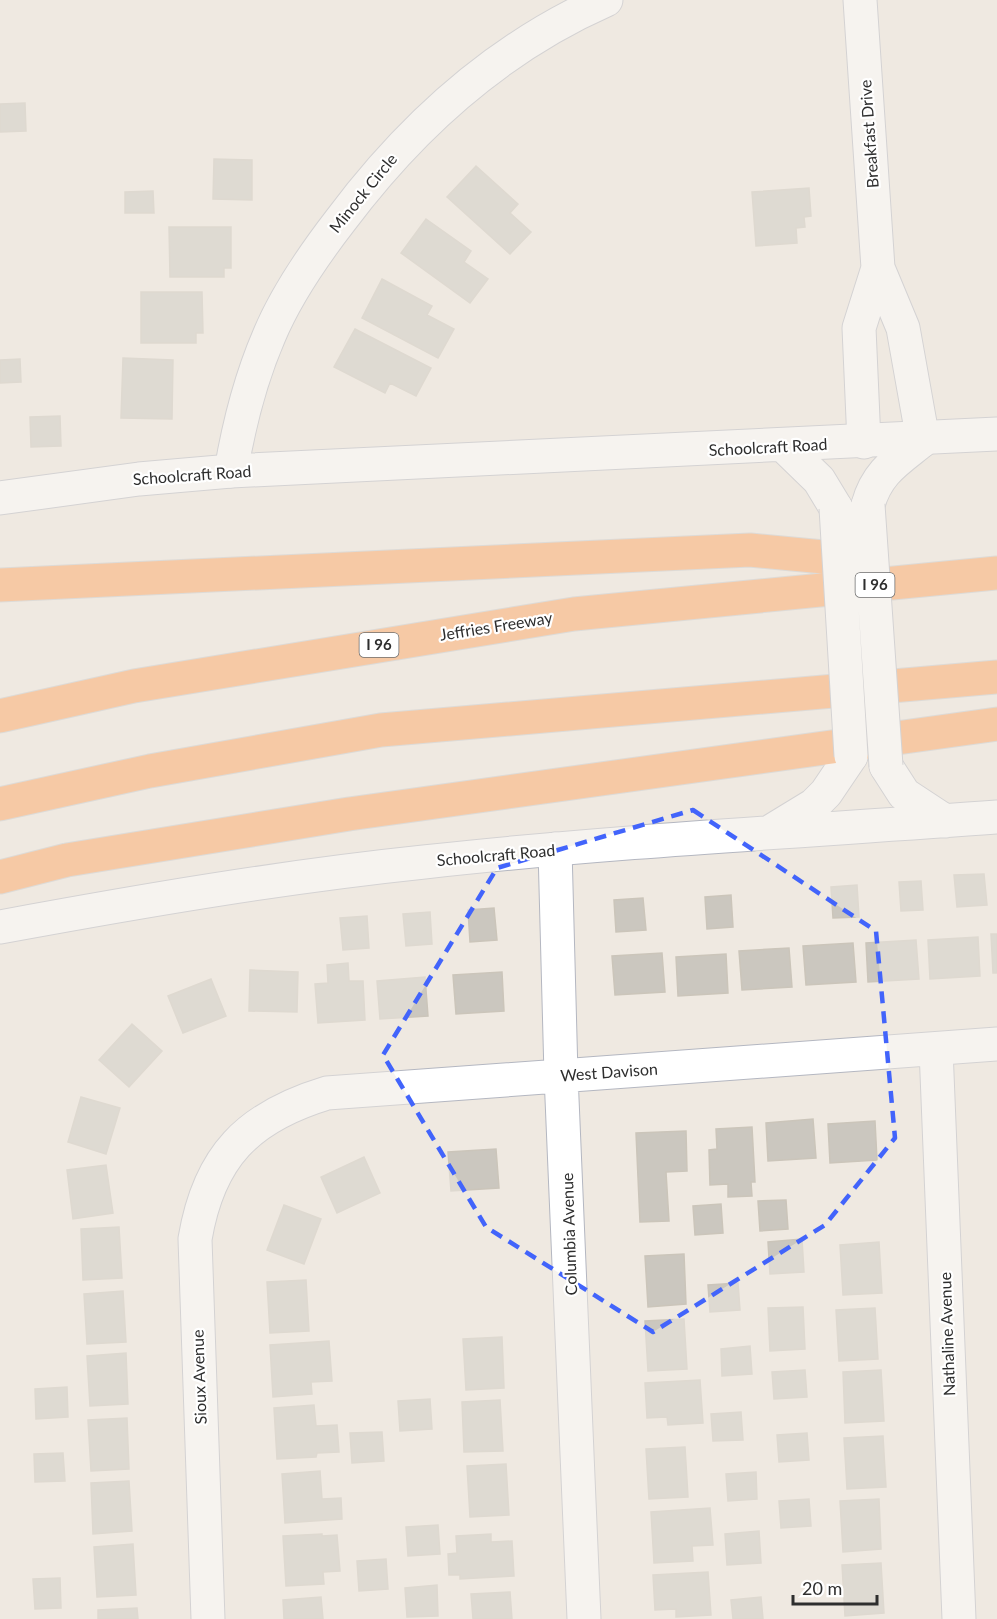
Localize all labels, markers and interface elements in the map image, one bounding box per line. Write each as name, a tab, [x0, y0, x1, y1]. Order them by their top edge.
street label: Breakfast Drive	[855, 79, 882, 189]
street label: Minock Circle	[325, 149, 400, 236]
street label: Schoolcraft Road	[708, 434, 828, 459]
street label: Schoolcraft Road	[132, 461, 252, 488]
road number: I 96	[856, 573, 894, 597]
street label: Jeffries Freeway	[438, 607, 554, 644]
road number: I 96	[360, 633, 398, 657]
street label: Schoolcraft Road	[436, 840, 556, 869]
street label: West Davison	[560, 1059, 658, 1084]
street label: Columbia Avenue	[557, 1172, 580, 1296]
street label: Nathaline Avenue	[935, 1272, 958, 1396]
street label: Sioux Avenue	[187, 1329, 210, 1425]
scale bar	[793, 1568, 877, 1606]
text: 20 m	[802, 1577, 842, 1599]

